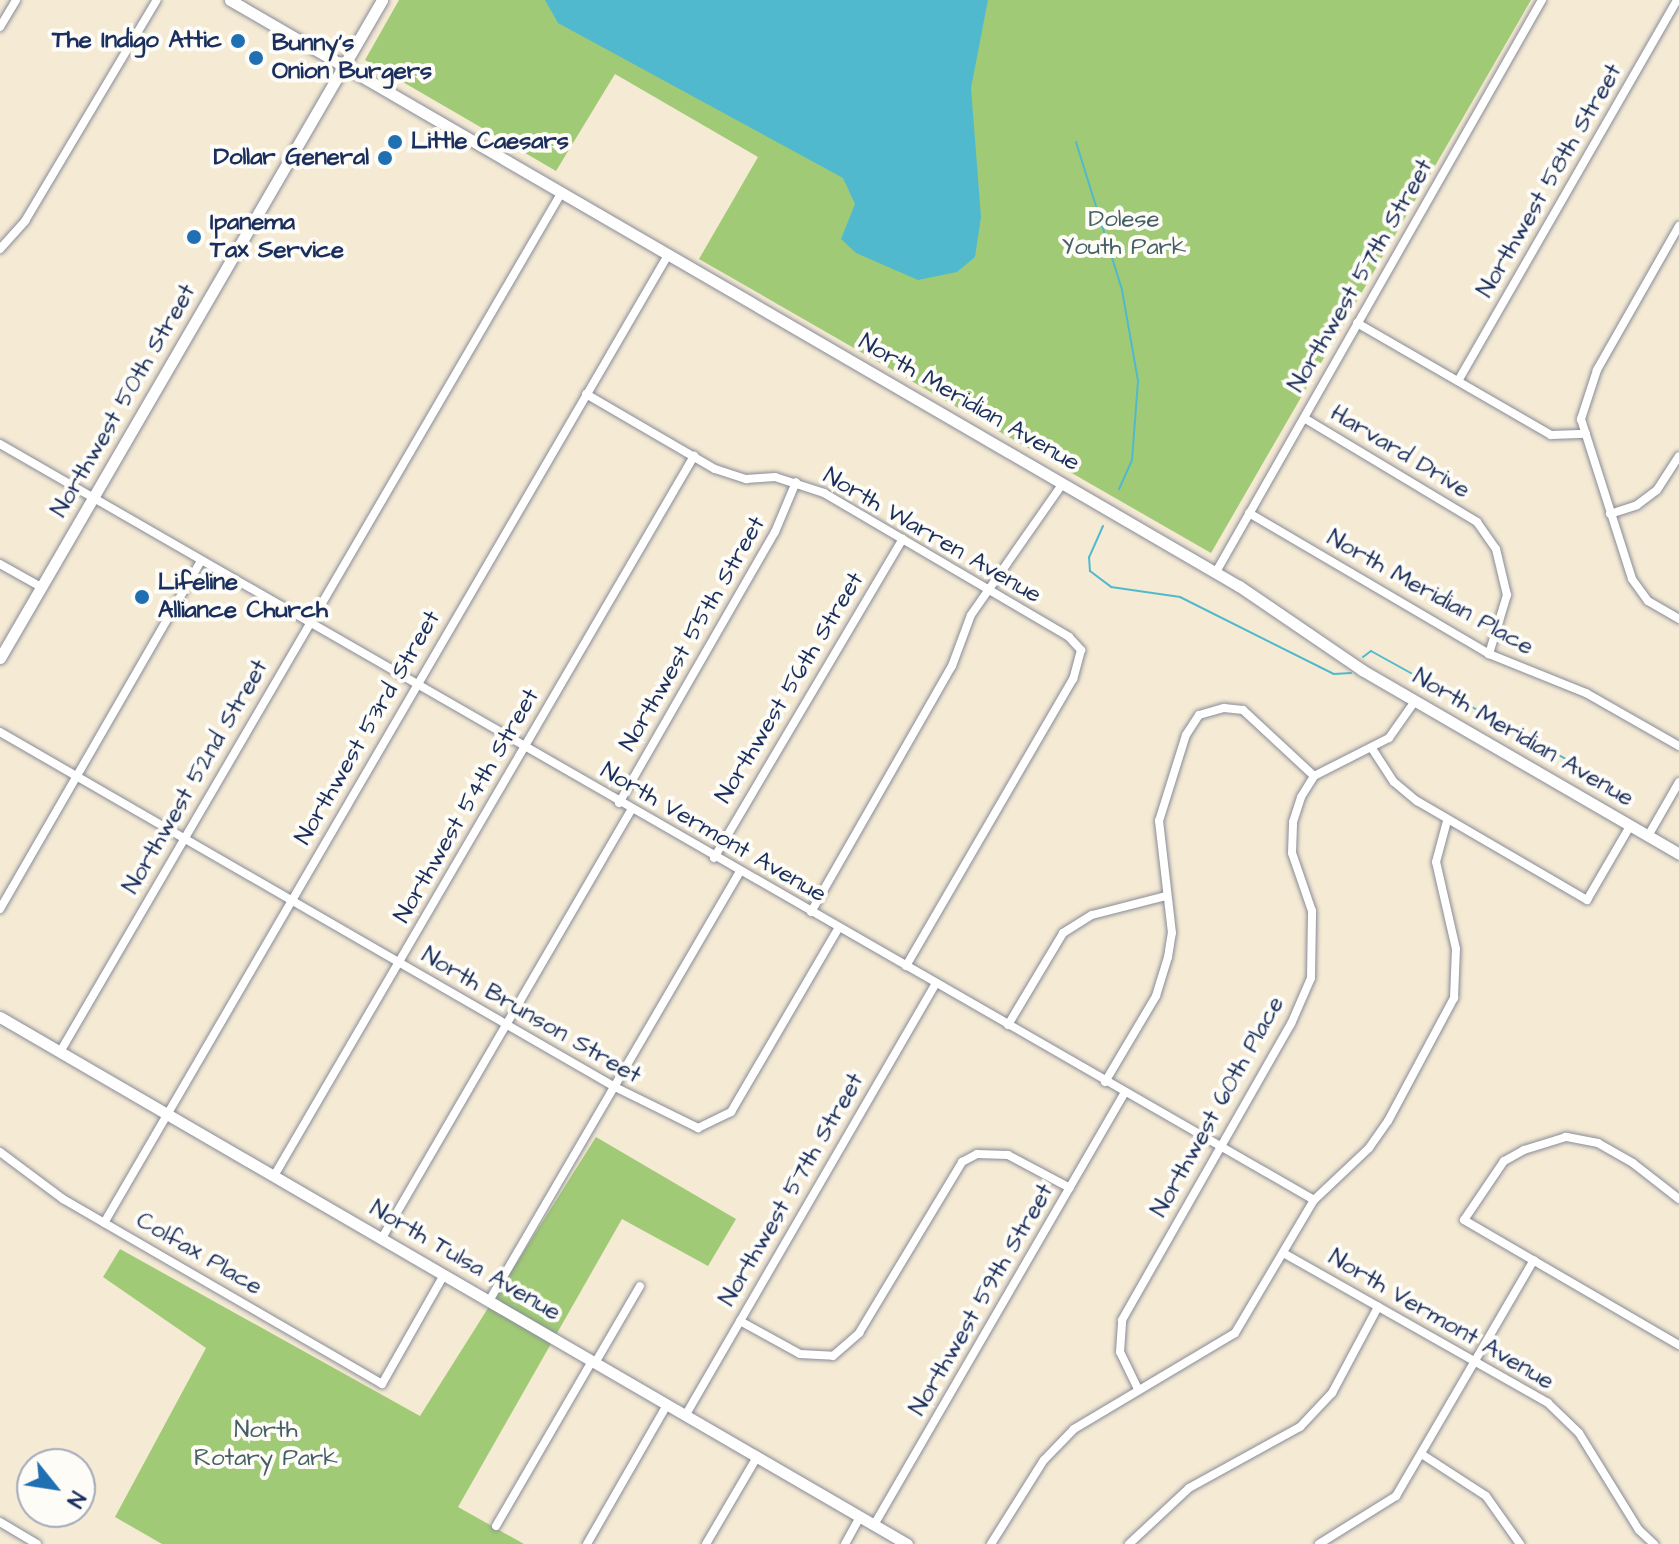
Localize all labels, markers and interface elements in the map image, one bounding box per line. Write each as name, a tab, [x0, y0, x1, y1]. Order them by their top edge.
place label: The Indigo Attic	[52, 27, 222, 55]
place label: Bunny's Onion Burgers	[272, 30, 432, 86]
marker: The Indigo Attic	[229, 32, 247, 50]
marker: Bunny's Onion Burgers	[247, 49, 265, 67]
street label: Northwest 58th Street	[1471, 59, 1629, 303]
place label: Little Caesars	[411, 128, 569, 156]
marker: Little Caesars	[386, 133, 404, 151]
place label: Dollar General	[214, 144, 369, 172]
marker: Dollar General	[376, 149, 394, 167]
street label: Northwest 57th Street	[1282, 154, 1440, 398]
park label: Dolese Youth Park	[1061, 206, 1187, 262]
place label: Ipanema Tax Service	[210, 209, 344, 265]
marker: Ipanema Tax Service	[185, 228, 203, 246]
street label: Northwest 50th Street	[45, 279, 203, 523]
street label: North Meridian Avenue	[853, 328, 1085, 478]
street label: Harvard Drive	[1325, 399, 1475, 505]
street label: North Warren Avenue	[818, 462, 1046, 610]
street label: Northwest 55th Street	[614, 511, 772, 757]
street label: North Meridian Place	[1322, 524, 1538, 662]
street label: Northwest 56th Street	[710, 567, 870, 809]
place label: Lifeline Alliance Church	[158, 569, 328, 625]
marker: Lifeline Alliance Church	[133, 588, 151, 606]
street label: Northwest 53rd Street	[289, 606, 447, 850]
street label: Northwest 52nd Street	[117, 655, 275, 899]
street label: North Meridian Avenue	[1407, 663, 1639, 813]
street label: Northwest 54th Street	[388, 684, 546, 928]
street label: North Vermont Avenue	[595, 757, 831, 909]
street label: North Brunson Street	[416, 941, 646, 1091]
street label: Northwest 60th Place	[1145, 992, 1291, 1222]
street label: Northwest 57th Street	[713, 1068, 871, 1312]
street label: Northwest 59th Street	[904, 1179, 1060, 1421]
street label: North Tulsa Avenue	[364, 1195, 566, 1327]
street label: Colfax Place	[131, 1206, 267, 1302]
street label: North Vermont Avenue	[1323, 1244, 1559, 1396]
park label: North Rotary Park	[194, 1417, 338, 1473]
north arrow	[16, 1448, 96, 1528]
text: N	[59, 1486, 92, 1513]

